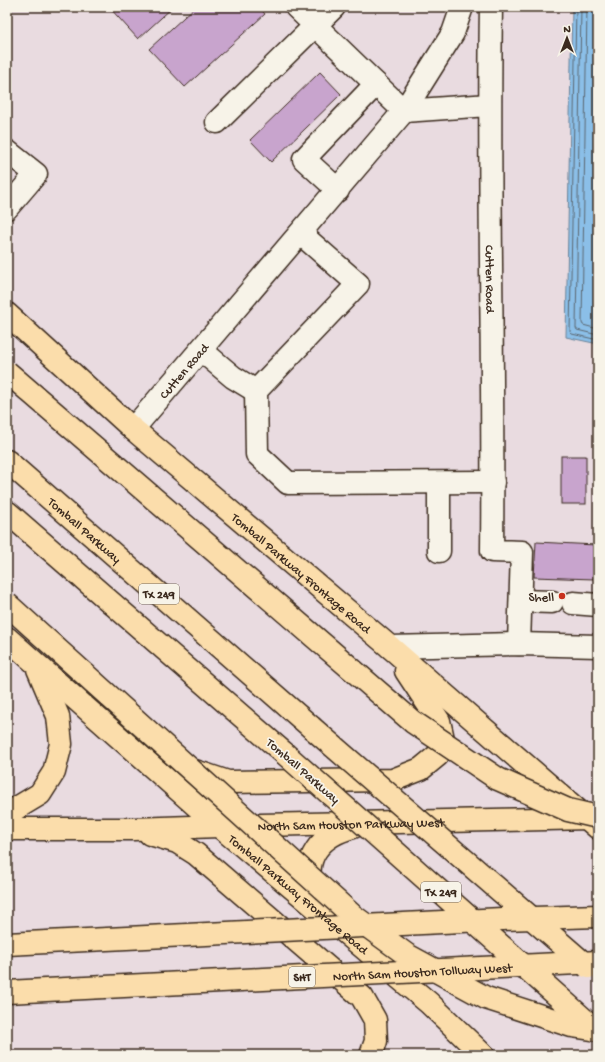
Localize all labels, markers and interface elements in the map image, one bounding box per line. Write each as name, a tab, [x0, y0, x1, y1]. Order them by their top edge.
north arrow	[547, 18, 587, 58]
text: N	[563, 24, 571, 36]
street label: Cutten Road	[481, 245, 496, 315]
street label: Cutten Road	[157, 340, 214, 403]
street label: Tomball Parkway	[43, 495, 124, 568]
street label: Tomball Parkway Frontage Road	[227, 510, 374, 638]
road number: TX 249	[139, 584, 179, 604]
place label: Shell	[529, 591, 554, 606]
marker: Shell	[557, 591, 567, 601]
street label: Tomball Parkway	[262, 735, 343, 808]
street label: North Sam Houston Parkway West	[257, 816, 446, 835]
street label: Tomball Parkway Frontage Road	[224, 832, 371, 959]
road number: TX 249	[421, 882, 461, 902]
street label: North Sam Houston Tollway West	[333, 961, 514, 985]
road number: SHT	[289, 967, 315, 987]

